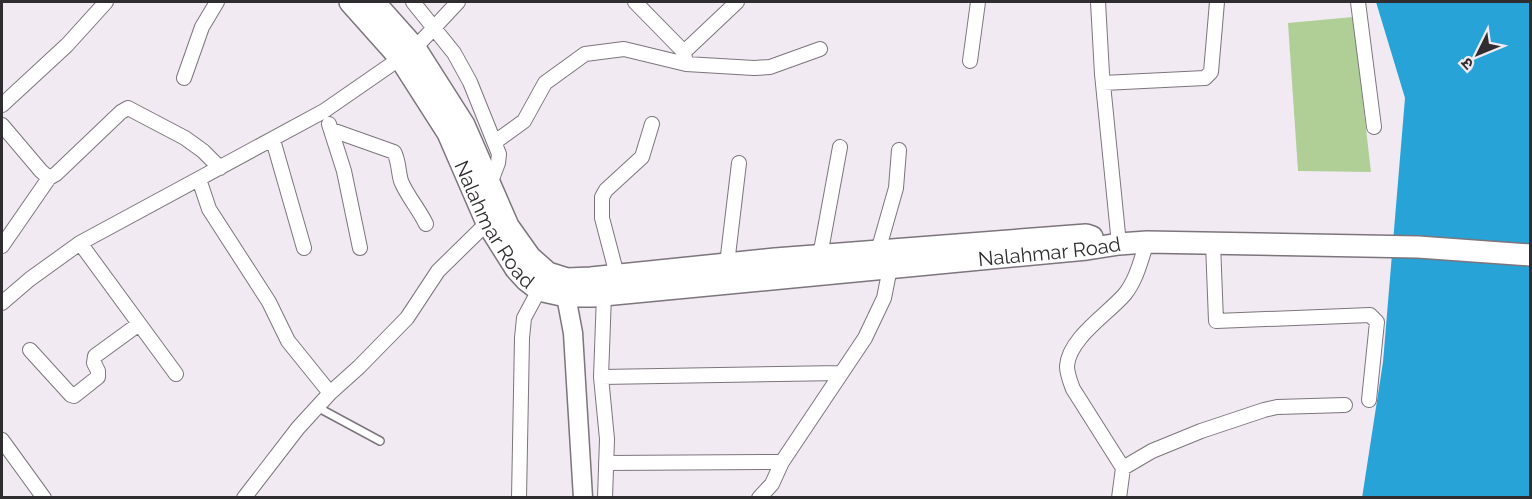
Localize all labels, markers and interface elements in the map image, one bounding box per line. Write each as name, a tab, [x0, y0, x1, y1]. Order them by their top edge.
north arrow	[1448, 24, 1508, 84]
text: उ	[1457, 54, 1478, 74]
street label: Nalahmar Road	[449, 157, 539, 294]
street label: Nalahmar Road	[977, 232, 1122, 271]

